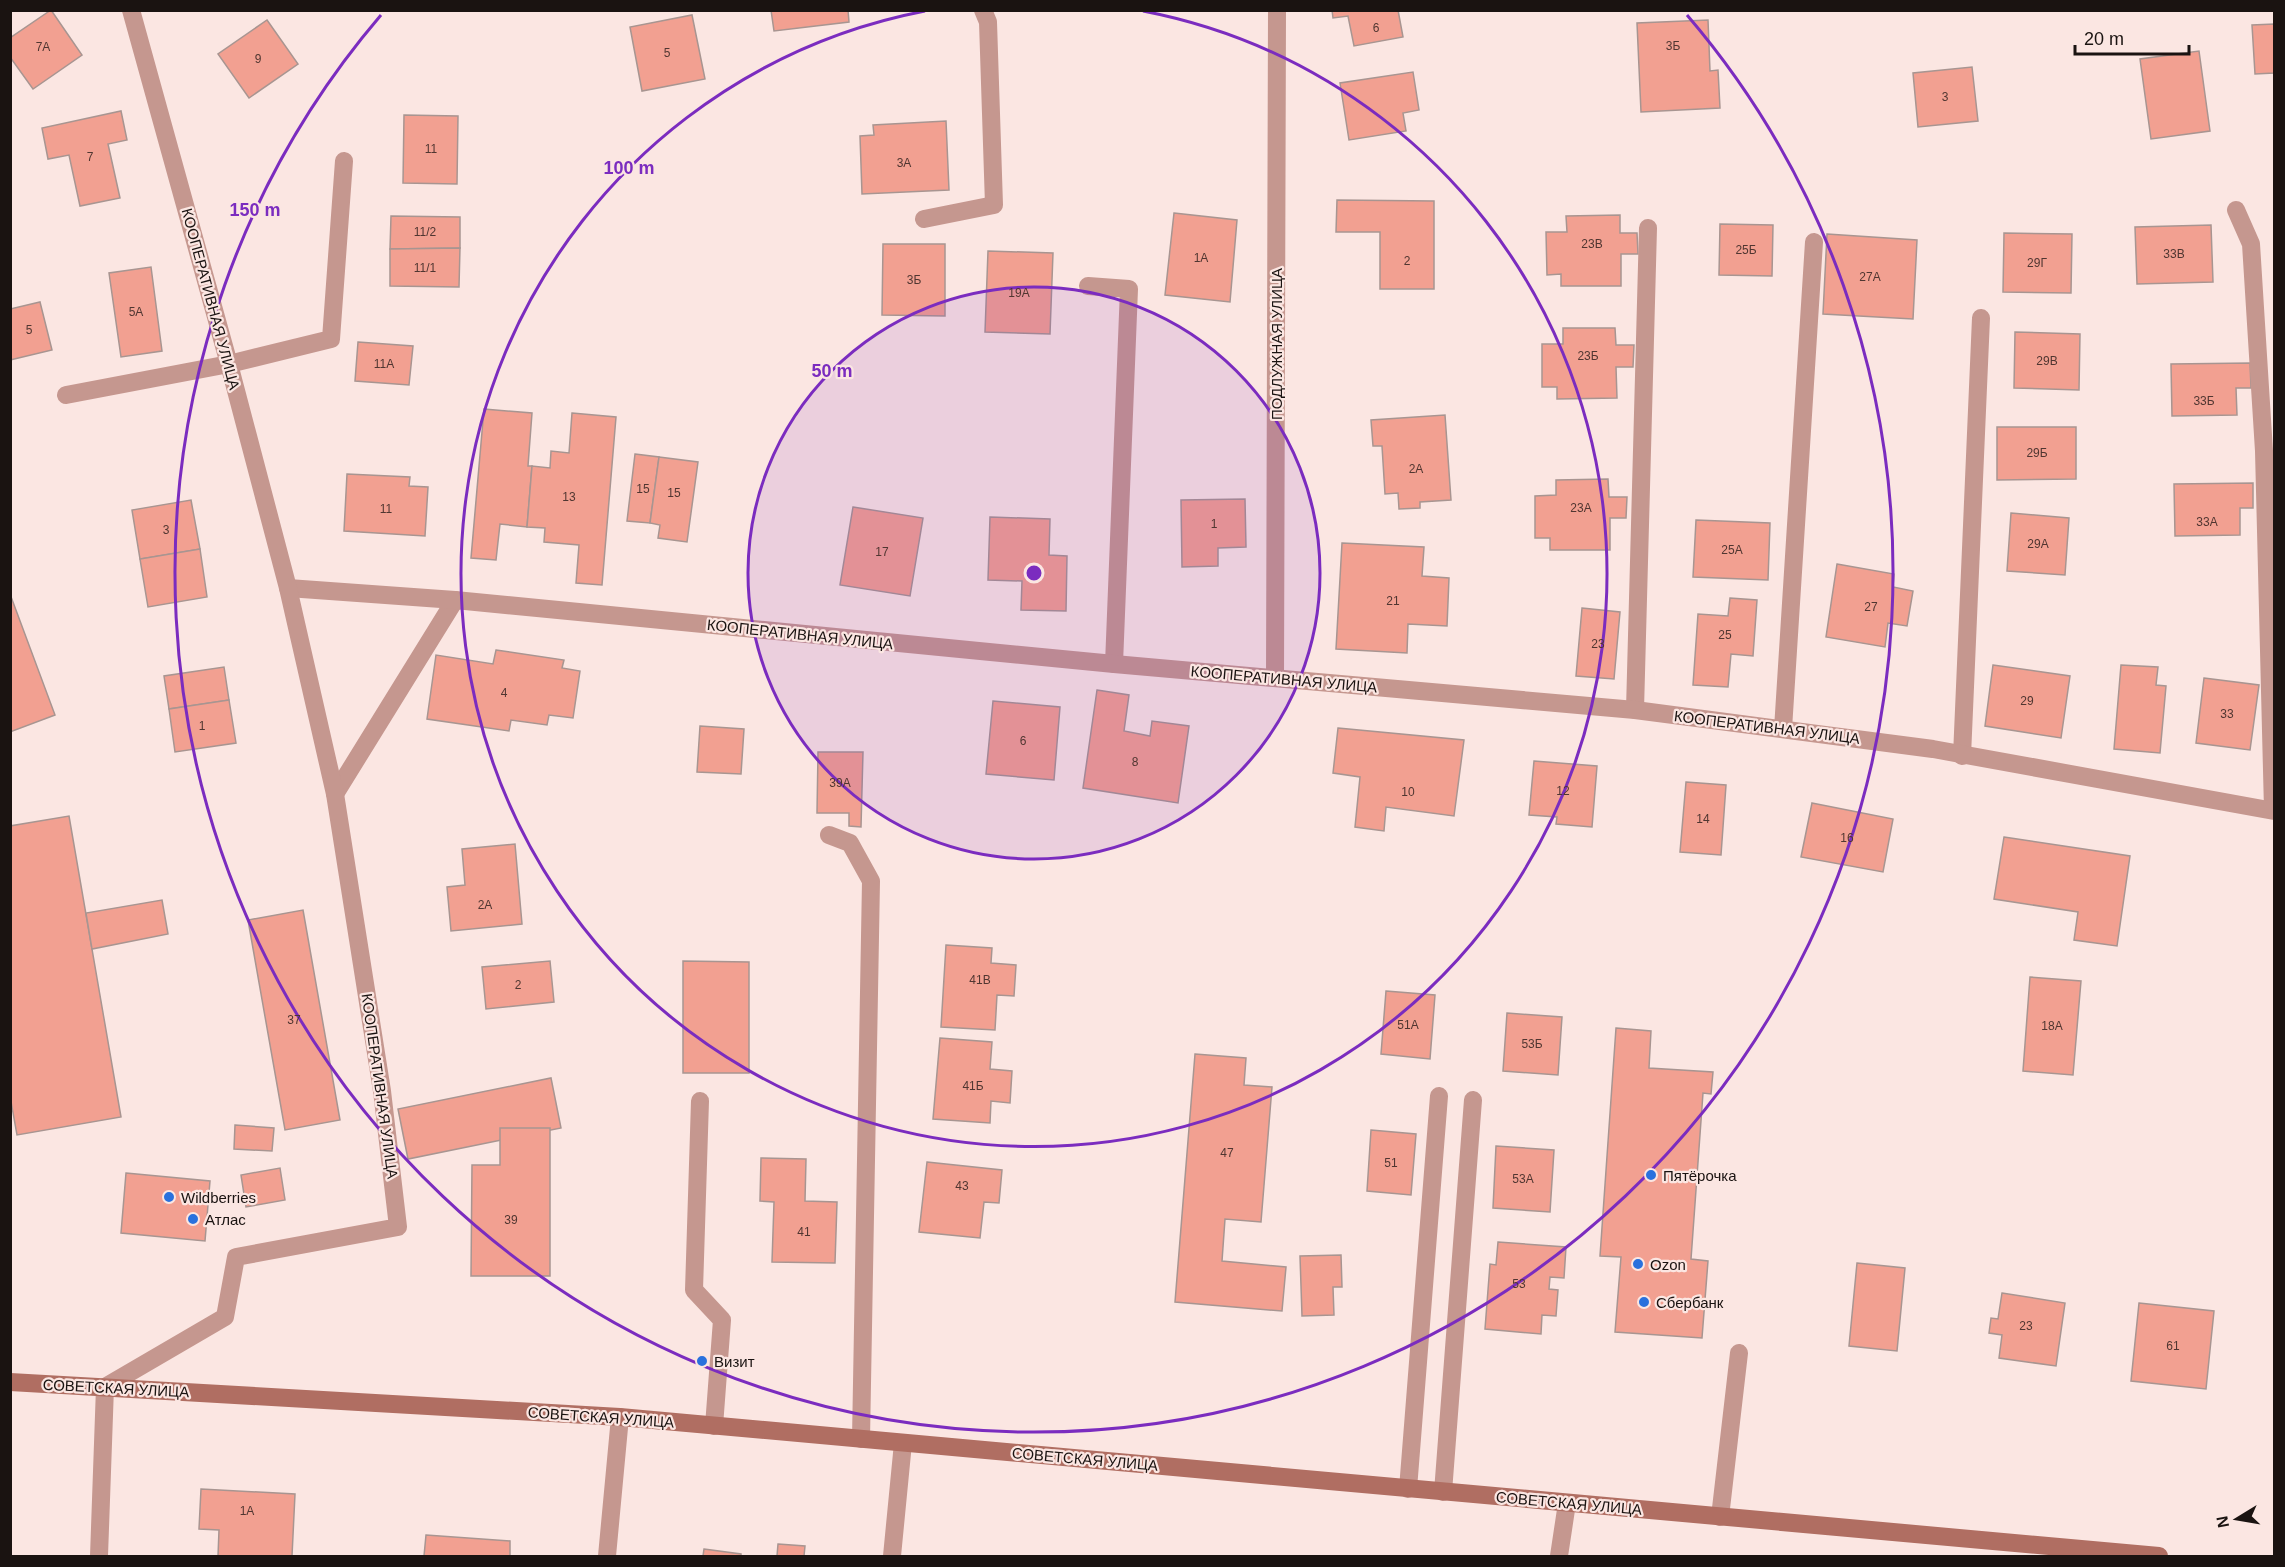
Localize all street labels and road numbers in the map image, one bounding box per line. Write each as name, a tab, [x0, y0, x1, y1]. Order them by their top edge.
street label: КООПЕРАТИВНАЯ УЛИЦА	[179, 206, 243, 392]
street label: ПОДЛУЖНАЯ УЛИЦА	[1268, 268, 1285, 420]
street label: КООПЕРАТИВНАЯ УЛИЦА	[706, 616, 894, 652]
street label: КООПЕРАТИВНАЯ УЛИЦА	[1190, 662, 1378, 696]
street label: КООПЕРАТИВНАЯ УЛИЦА	[1673, 707, 1861, 747]
street label: КООПЕРАТИВНАЯ УЛИЦА	[359, 992, 401, 1180]
street label: СОВЕТСКАЯ УЛИЦА	[42, 1376, 190, 1400]
street label: СОВЕТСКАЯ УЛИЦА	[527, 1403, 675, 1431]
street label: СОВЕТСКАЯ УЛИЦА	[1011, 1444, 1159, 1474]
street label: СОВЕТСКАЯ УЛИЦА	[1495, 1488, 1643, 1518]

